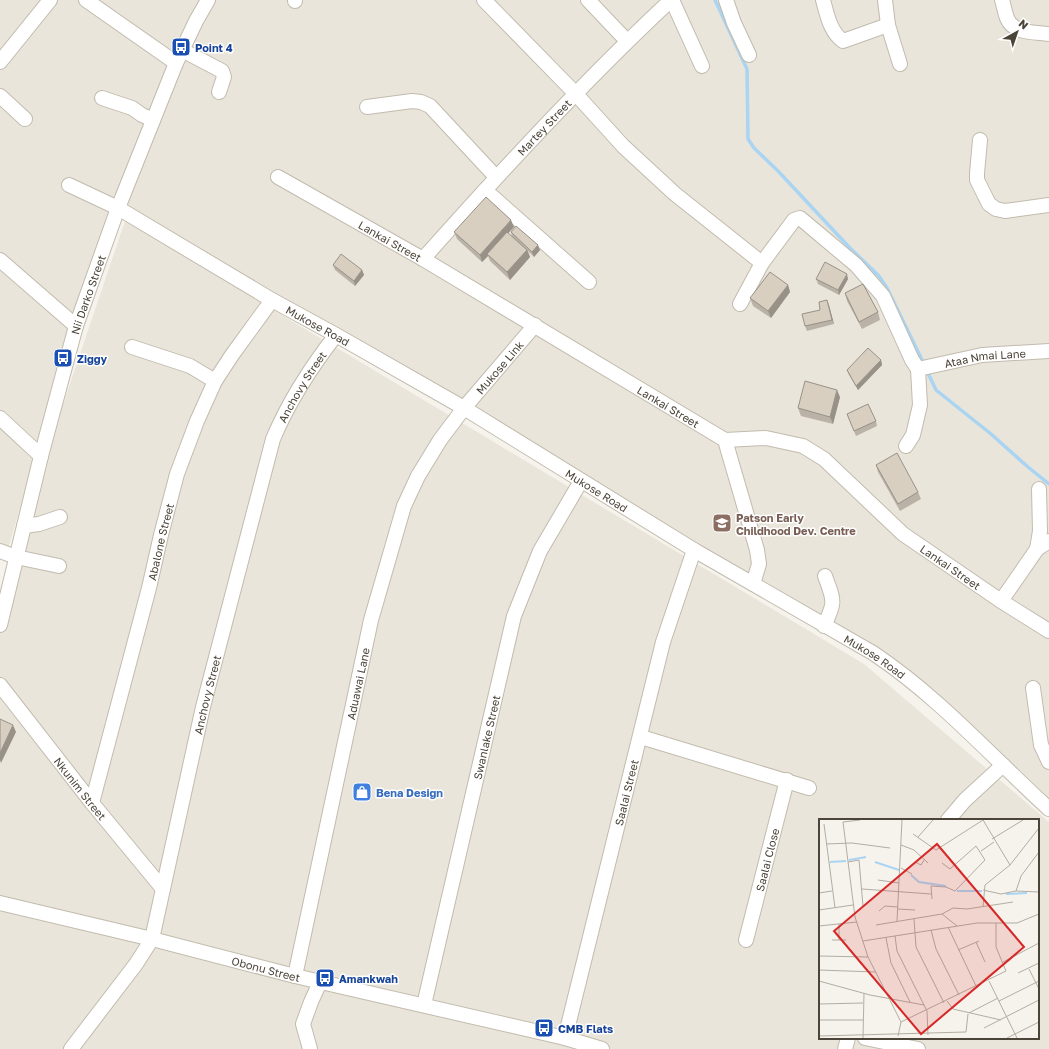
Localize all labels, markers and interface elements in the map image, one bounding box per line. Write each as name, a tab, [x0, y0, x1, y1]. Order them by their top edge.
north arrow	[997, 12, 1037, 52]
text: N	[1016, 16, 1031, 32]
bus stop icon: Point 4	[170, 36, 192, 58]
place label: Point 4	[195, 41, 233, 54]
street label: Martey Street	[514, 96, 573, 158]
street label: Lankai Street	[357, 218, 424, 263]
street label: Nii Darko Street	[68, 253, 107, 336]
street label: Mukose Road	[284, 303, 352, 348]
street label: Mukose Link	[473, 338, 525, 396]
street label: Ataa Nmai Lane	[943, 346, 1026, 370]
bus stop icon: Ziggy	[52, 347, 74, 369]
street label: Anchovy Street	[275, 348, 328, 424]
place label: Ziggy	[77, 352, 107, 365]
street label: Lankai Street	[635, 383, 702, 430]
street label: Mukose Road	[563, 466, 630, 514]
street label: Abalone Street	[144, 502, 176, 582]
place label: Patson Early Childhood Dev. Centre	[736, 511, 856, 537]
school or university icon: Patson Early Childhood Dev. Centre	[711, 512, 733, 534]
street label: Lankai Street	[918, 541, 983, 592]
street label: Mukose Road	[842, 631, 908, 681]
street label: Aduawai Lane	[343, 646, 371, 721]
street label: Anchovy Street	[191, 654, 223, 736]
street label: Swanlake Street	[470, 694, 502, 780]
street label: Nkunim Street	[52, 754, 109, 822]
street label: Saalai Street	[611, 758, 640, 827]
shop icon: Bena Design	[351, 781, 373, 803]
place label: Bena Design	[376, 786, 443, 799]
inset map	[819, 819, 1039, 1039]
street label: Saalai Close	[752, 827, 781, 893]
street label: Obonu Street	[230, 953, 302, 984]
bus stop icon: Amankwah	[314, 967, 336, 989]
place label: Amankwah	[339, 972, 398, 985]
bus stop icon: CMB Flats	[533, 1017, 555, 1039]
place label: CMB Flats	[558, 1022, 613, 1035]

